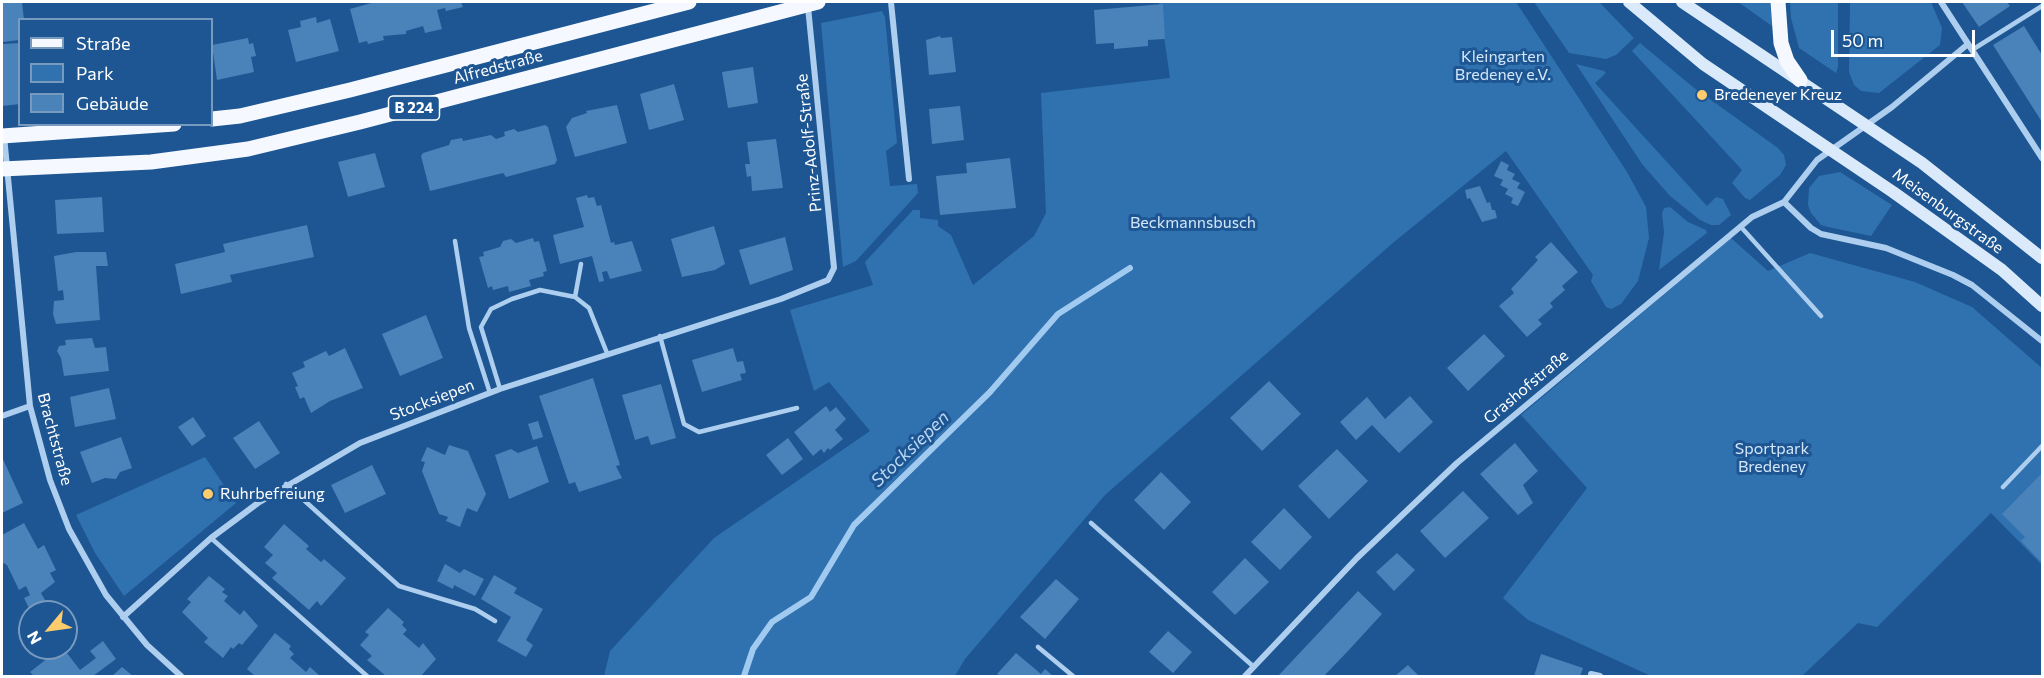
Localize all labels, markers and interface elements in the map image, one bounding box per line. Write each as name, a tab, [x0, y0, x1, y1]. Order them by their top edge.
legend	[18, 18, 213, 126]
scale bar	[1834, 18, 1978, 56]
text: 50 m	[1842, 29, 1883, 51]
text: Straße	[76, 32, 131, 54]
street label: Alfredstraße	[451, 46, 545, 88]
park label: Kleingarten Bredeney e.V.	[1455, 47, 1551, 85]
text: Park	[76, 62, 114, 84]
street label: Prinz-Adolf-Straße	[792, 73, 826, 213]
place label: Bredeneyer Kreuz	[1714, 85, 1842, 105]
marker: Bredeneyer Kreuz	[1695, 88, 1709, 102]
text: Gebäude	[76, 92, 149, 114]
road number: B 224	[388, 96, 440, 120]
street label: Meisenburgstraße	[1889, 164, 2007, 258]
park label: Beckmannsbusch	[1130, 213, 1256, 233]
street label: Grashofstraße	[1480, 346, 1572, 428]
street label: Stocksiepen	[387, 375, 477, 425]
street label: Brachtstraße	[33, 391, 77, 487]
water label: Stocksiepen	[867, 407, 953, 491]
park label: Sportpark Bredeney	[1735, 439, 1809, 477]
place label: Ruhrbefreiung	[220, 484, 325, 504]
marker: Ruhrbefreiung	[201, 487, 215, 501]
north arrow	[18, 600, 78, 660]
text: N	[22, 628, 45, 648]

